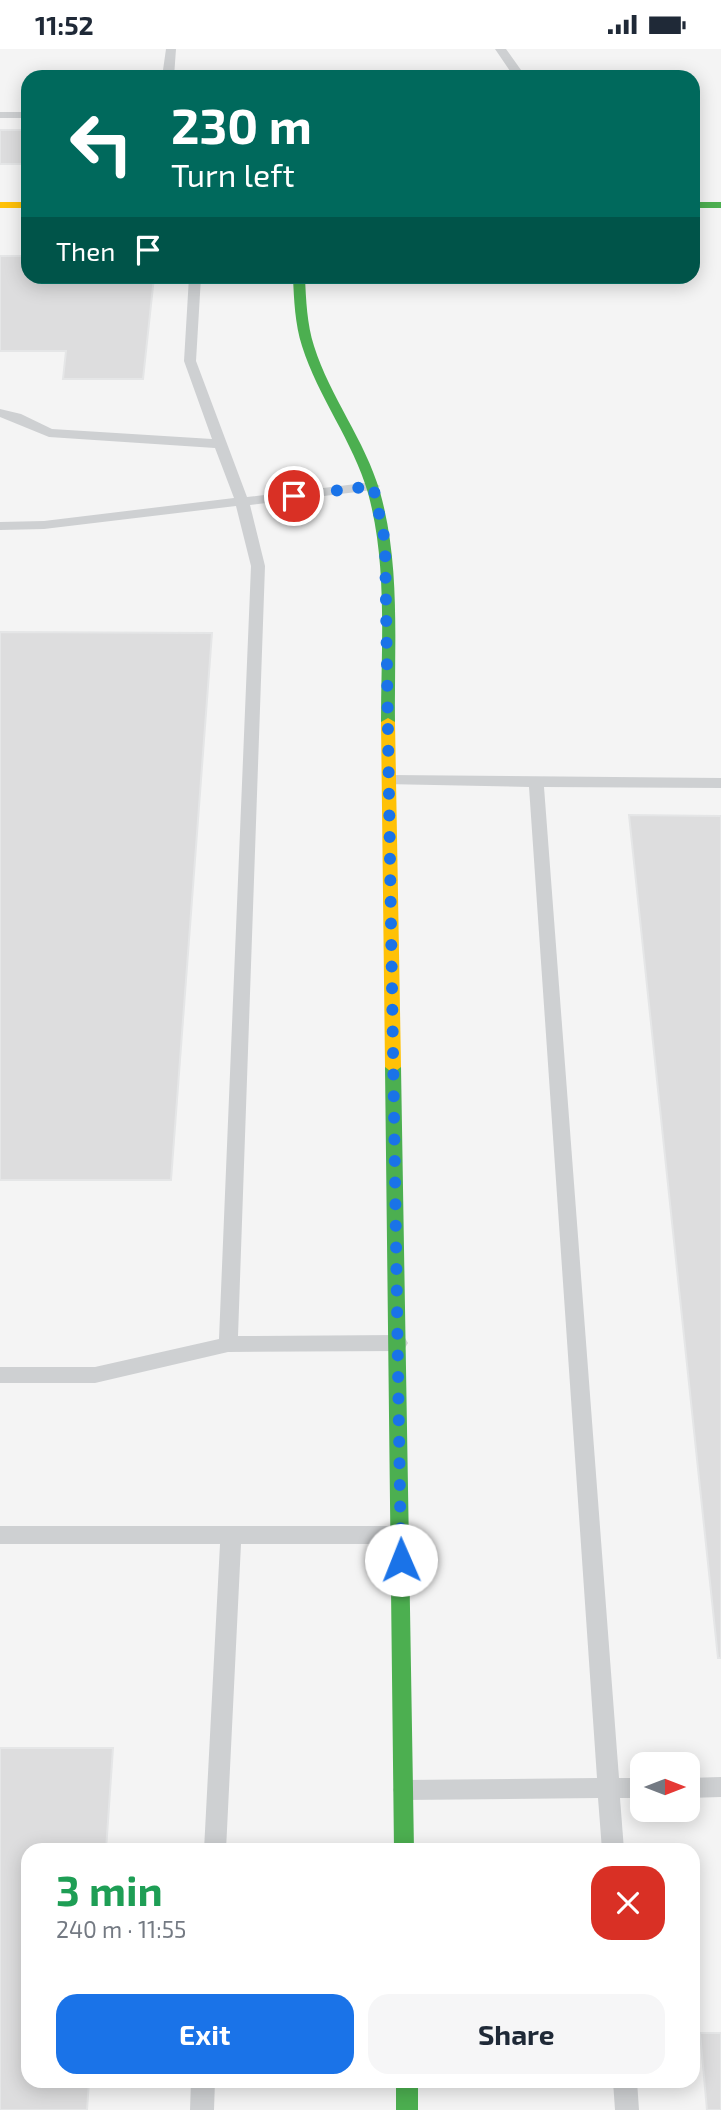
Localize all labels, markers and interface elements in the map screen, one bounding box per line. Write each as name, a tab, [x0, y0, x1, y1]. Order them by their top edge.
text: 11:52	[35, 9, 94, 40]
text: 230 m	[171, 95, 312, 154]
icon: left	[56, 98, 147, 189]
text: Turn left	[171, 155, 295, 193]
icon: arrive	[129, 231, 167, 269]
text: Then	[56, 235, 115, 266]
pin	[264, 466, 324, 526]
icon: arrive	[275, 477, 313, 515]
position arrow	[364, 1523, 438, 1597]
north arrow	[630, 1752, 700, 1822]
map controls	[630, 1752, 700, 1822]
text: 3 min	[56, 1864, 163, 1914]
button: close	[591, 1866, 665, 1940]
text: 240 m · 11:55	[56, 1915, 186, 1943]
button: Exit	[56, 1994, 354, 2074]
button: Share	[368, 1994, 665, 2074]

